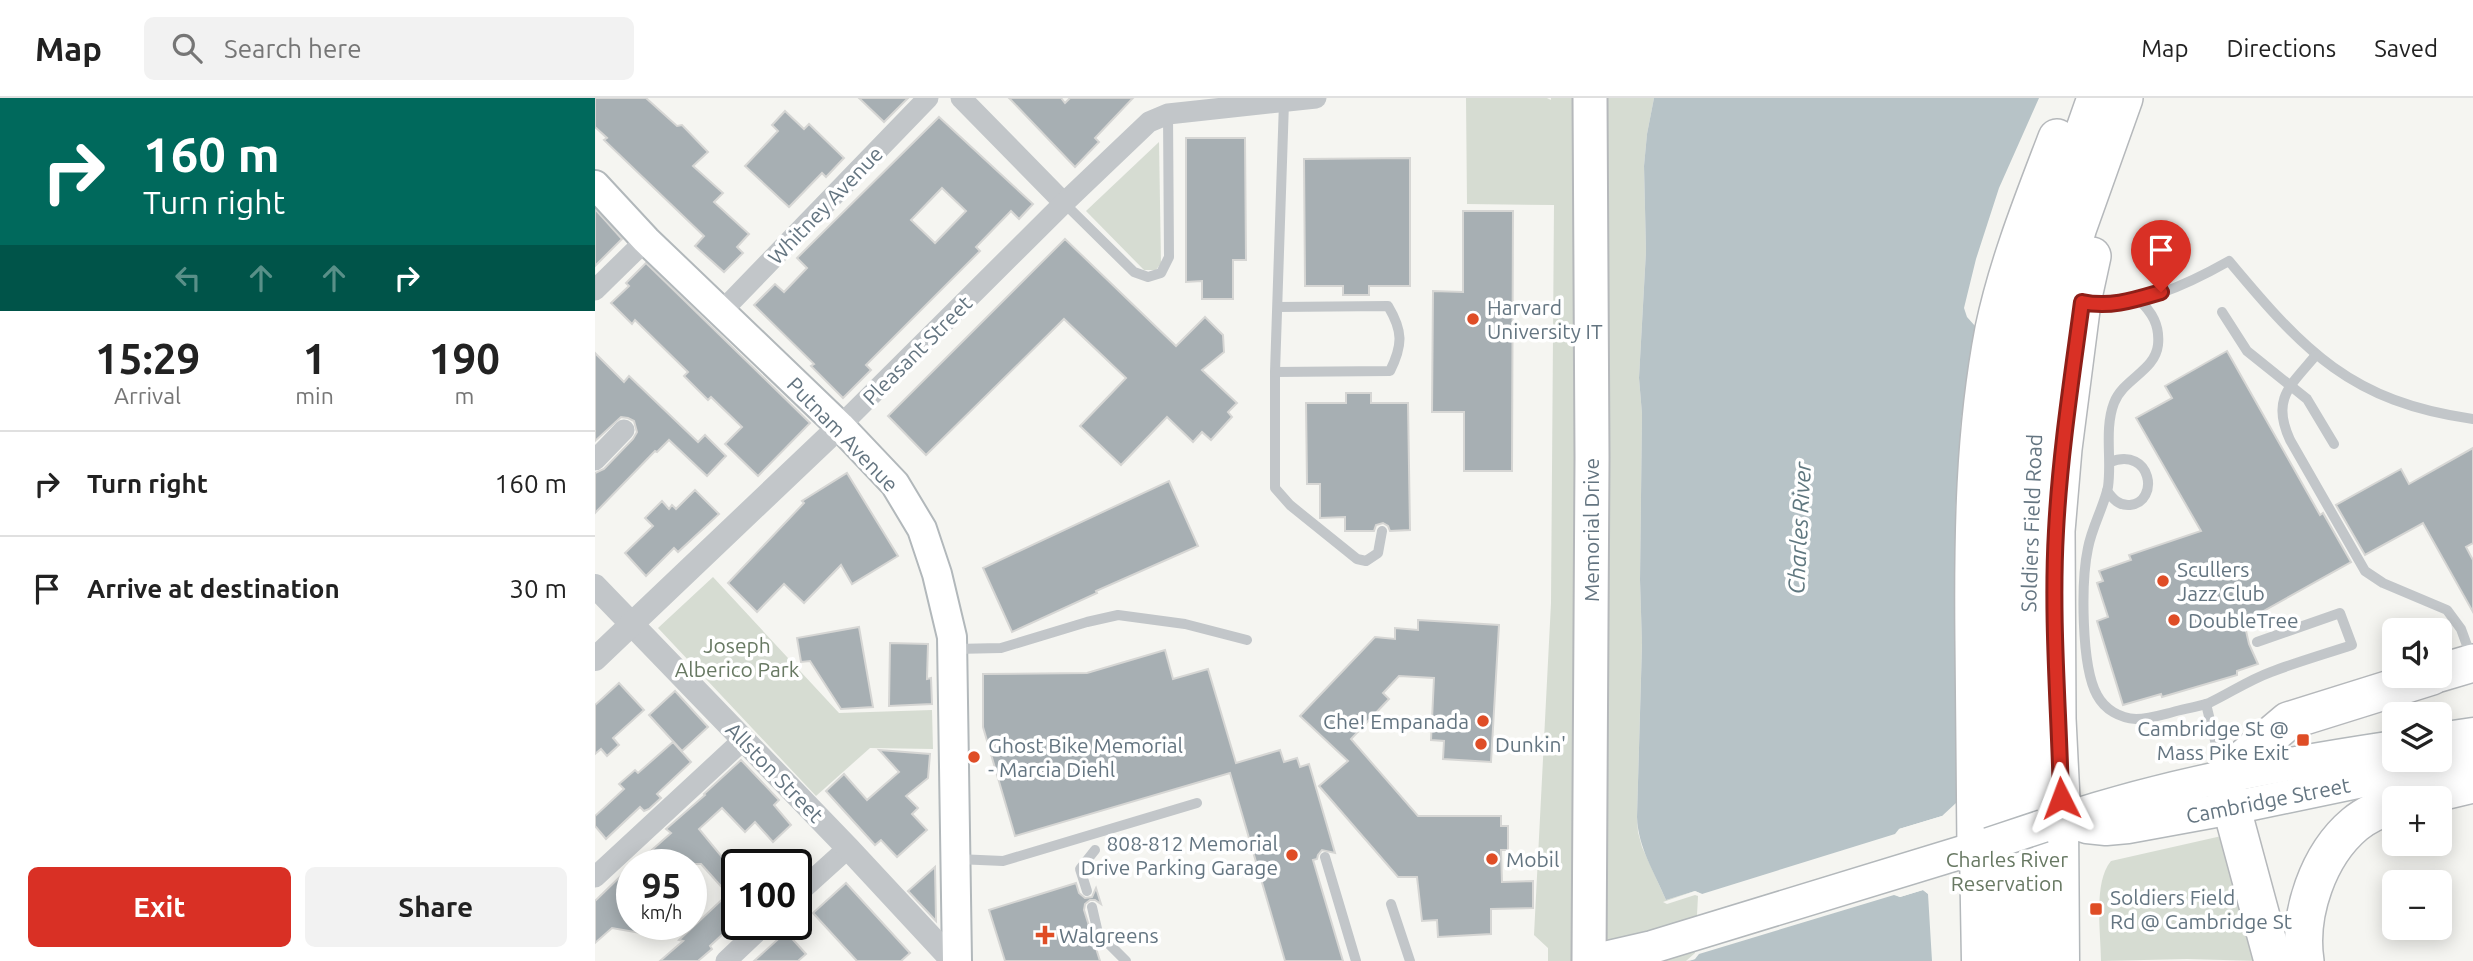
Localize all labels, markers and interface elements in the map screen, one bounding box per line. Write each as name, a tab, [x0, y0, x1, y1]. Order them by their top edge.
search box	[144, 17, 634, 80]
icon: search	[168, 29, 206, 67]
text: Map	[35, 30, 102, 67]
text: Search here	[224, 34, 362, 63]
text: Map	[2141, 35, 2188, 62]
text: Directions	[2226, 35, 2336, 62]
text: Saved	[2374, 35, 2438, 62]
icon: right	[28, 126, 119, 217]
text: 160 m	[143, 126, 280, 181]
street label: Whitney Avenue	[763, 141, 887, 269]
text: Turn right	[143, 184, 285, 220]
pin	[2131, 220, 2191, 292]
icon: arrive	[2142, 231, 2180, 269]
icon: left	[169, 259, 207, 297]
icon: ahead	[242, 259, 280, 297]
icon: ahead	[315, 259, 353, 297]
icon: right	[388, 259, 426, 297]
street label: Pleasant Street	[858, 291, 976, 409]
place label: Harvard University IT	[1487, 295, 1603, 343]
marker: Harvard University IT	[1465, 311, 1481, 327]
text: 15:29	[95, 335, 200, 382]
text: 1	[303, 335, 326, 382]
text: 190	[429, 335, 500, 382]
street label: Putnam Avenue	[783, 372, 903, 496]
text: Arrival	[114, 383, 181, 408]
text: min	[295, 383, 334, 408]
text: m	[454, 383, 474, 408]
street label: Soldiers Field Road	[2016, 433, 2046, 613]
street label: Memorial Drive	[1579, 458, 1603, 602]
water label: Charles River	[1783, 460, 1815, 595]
icon: right	[28, 465, 66, 503]
text: Turn right	[87, 469, 208, 498]
text: 160 m	[495, 469, 567, 498]
place label: Scullers Jazz Club	[2177, 557, 2265, 605]
icon: arrive	[28, 570, 66, 608]
marker: Scullers Jazz Club	[2155, 573, 2171, 589]
text: Arrive at destination	[87, 574, 340, 603]
text: 30 m	[509, 574, 567, 603]
place label: DoubleTree	[2188, 608, 2299, 632]
marker: DoubleTree	[2166, 612, 2182, 628]
map controls	[2382, 618, 2452, 940]
button: sound	[2382, 618, 2452, 688]
park label: Joseph Alberico Park	[675, 633, 800, 681]
button: layers	[2382, 702, 2452, 772]
place label: Che! Empanada	[1323, 709, 1469, 733]
marker: Che! Empanada	[1475, 713, 1491, 729]
place label: Cambridge St @ Mass Pike Exit	[2137, 716, 2289, 764]
street label: Allston Street	[721, 717, 829, 827]
place label: Dunkin'	[1495, 732, 1566, 756]
marker: Cambridge St @ Mass Pike Exit	[2295, 732, 2311, 748]
place label: Ghost Bike Memorial - Marcia Diehl	[988, 733, 1183, 781]
marker: Dunkin'	[1473, 736, 1489, 752]
marker: Ghost Bike Memorial - Marcia Diehl	[966, 749, 982, 765]
position arrow	[2024, 761, 2098, 835]
street label: Cambridge Street	[2184, 772, 2352, 828]
button: +	[2382, 786, 2452, 856]
place label: 808-812 Memorial Drive Parking Garage	[1081, 831, 1278, 879]
marker: 808-812 Memorial Drive Parking Garage	[1284, 847, 1300, 863]
place label: Mobil	[1506, 847, 1559, 871]
park label: Charles River Reservation	[1946, 847, 2068, 895]
speed limit sign: 100	[721, 849, 812, 940]
marker: Mobil	[1484, 851, 1500, 867]
text: 95	[642, 865, 681, 905]
button: Exit	[28, 867, 291, 947]
button: Share	[305, 867, 567, 947]
button: −	[2382, 870, 2452, 940]
place label: Soldiers Field Rd @ Cambridge St	[2110, 885, 2292, 933]
marker: Soldiers Field Rd @ Cambridge St	[2088, 901, 2104, 917]
text: km/h	[641, 902, 682, 922]
place label: Walgreens	[1059, 923, 1159, 947]
marker: Walgreens	[1037, 927, 1053, 943]

